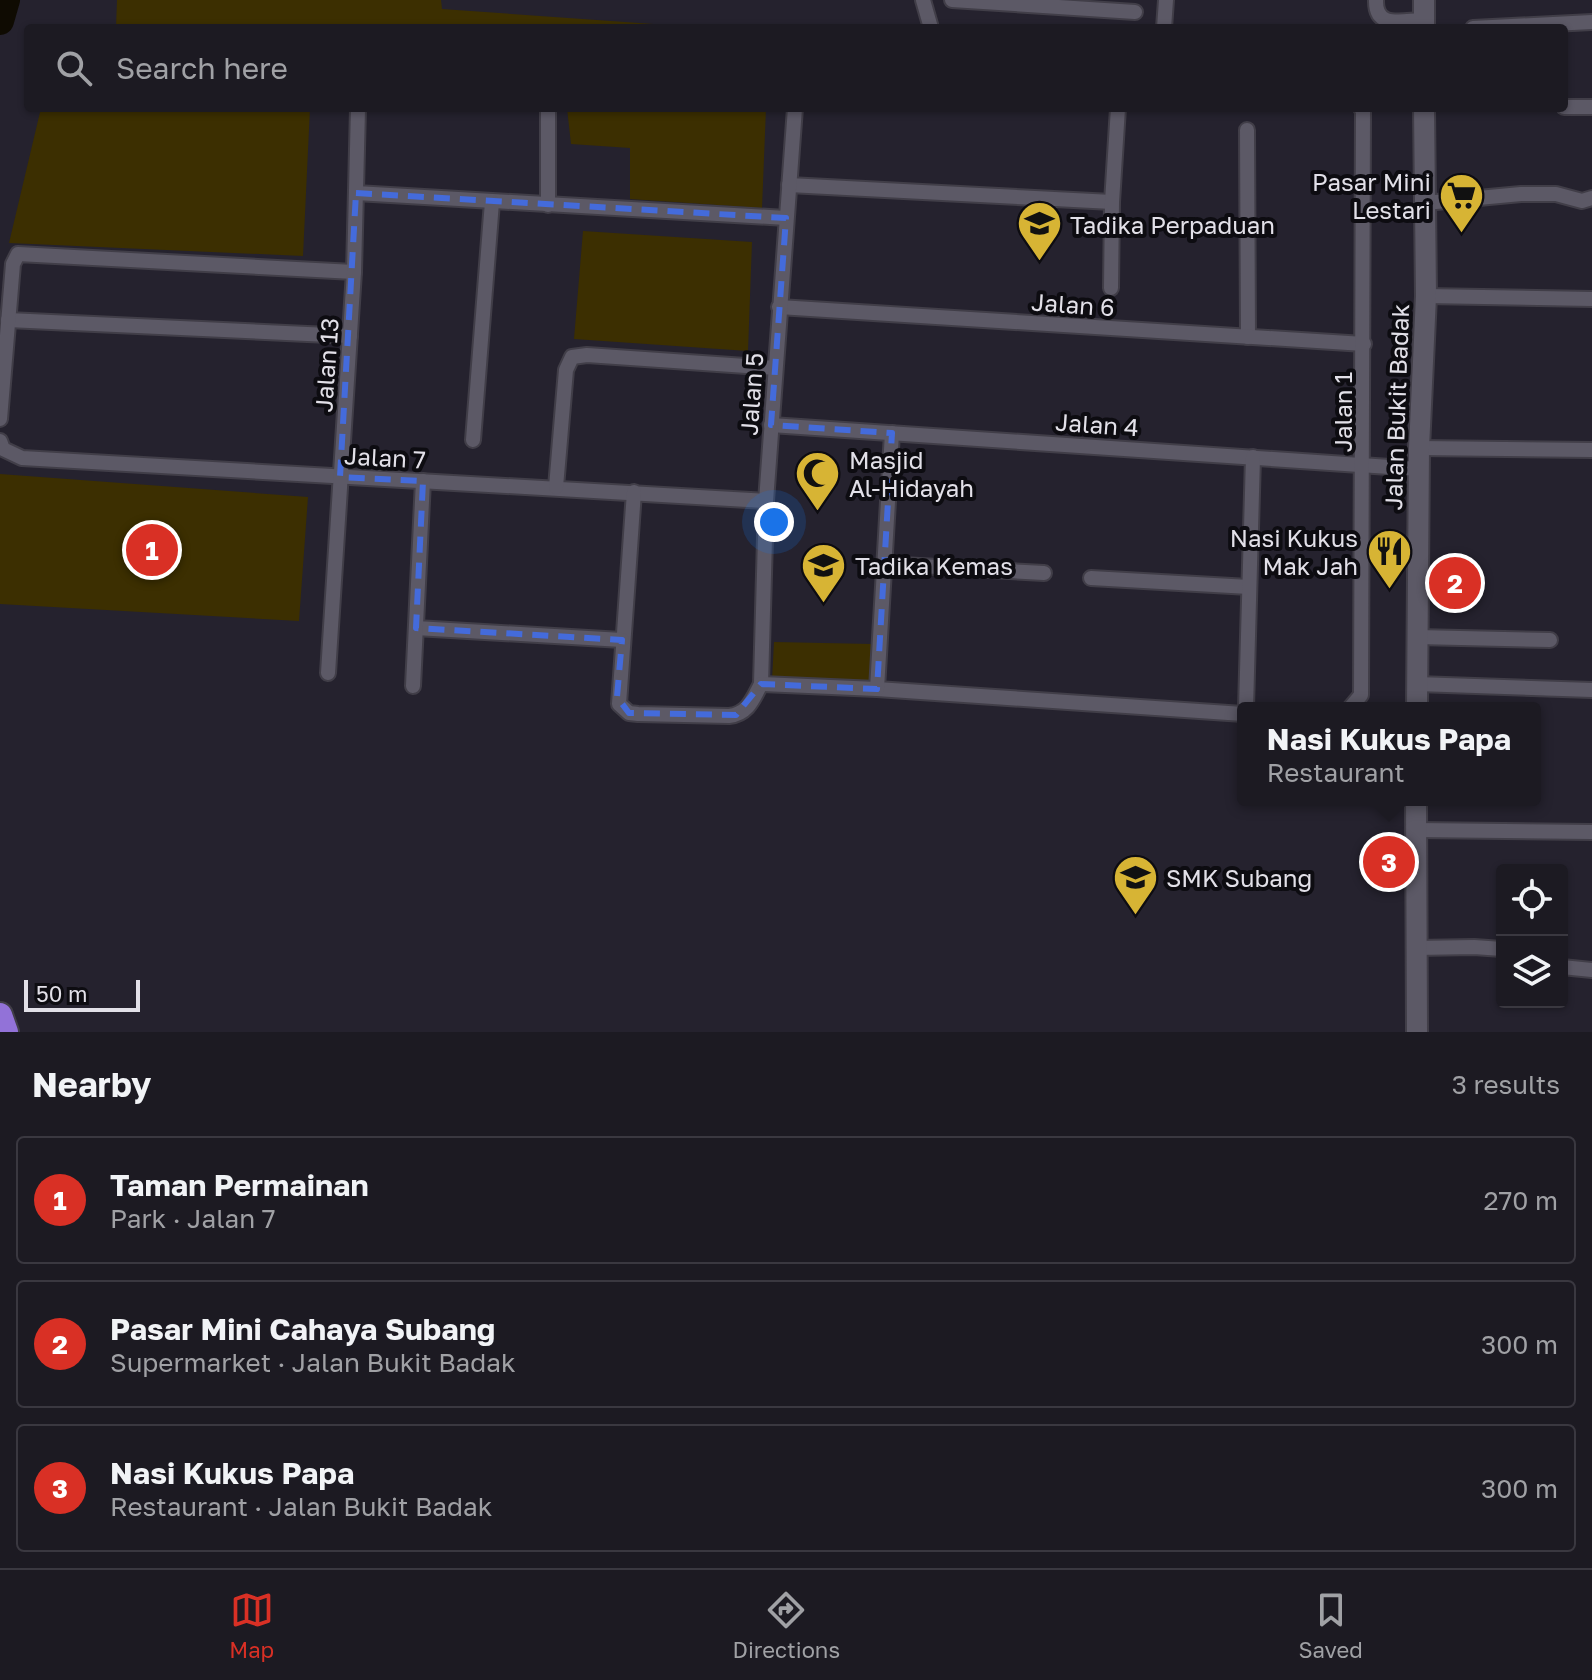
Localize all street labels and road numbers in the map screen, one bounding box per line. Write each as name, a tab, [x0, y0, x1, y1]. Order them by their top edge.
street label: Jalan 6	[1030, 287, 1116, 321]
street label: Jalan Bukit Badak	[1378, 303, 1414, 511]
street label: Jalan 13	[308, 317, 344, 413]
street label: Jalan 5	[734, 352, 768, 436]
street label: Jalan 1	[1328, 372, 1357, 452]
street label: Jalan 4	[1054, 407, 1140, 441]
street label: Jalan 7	[343, 440, 427, 474]

